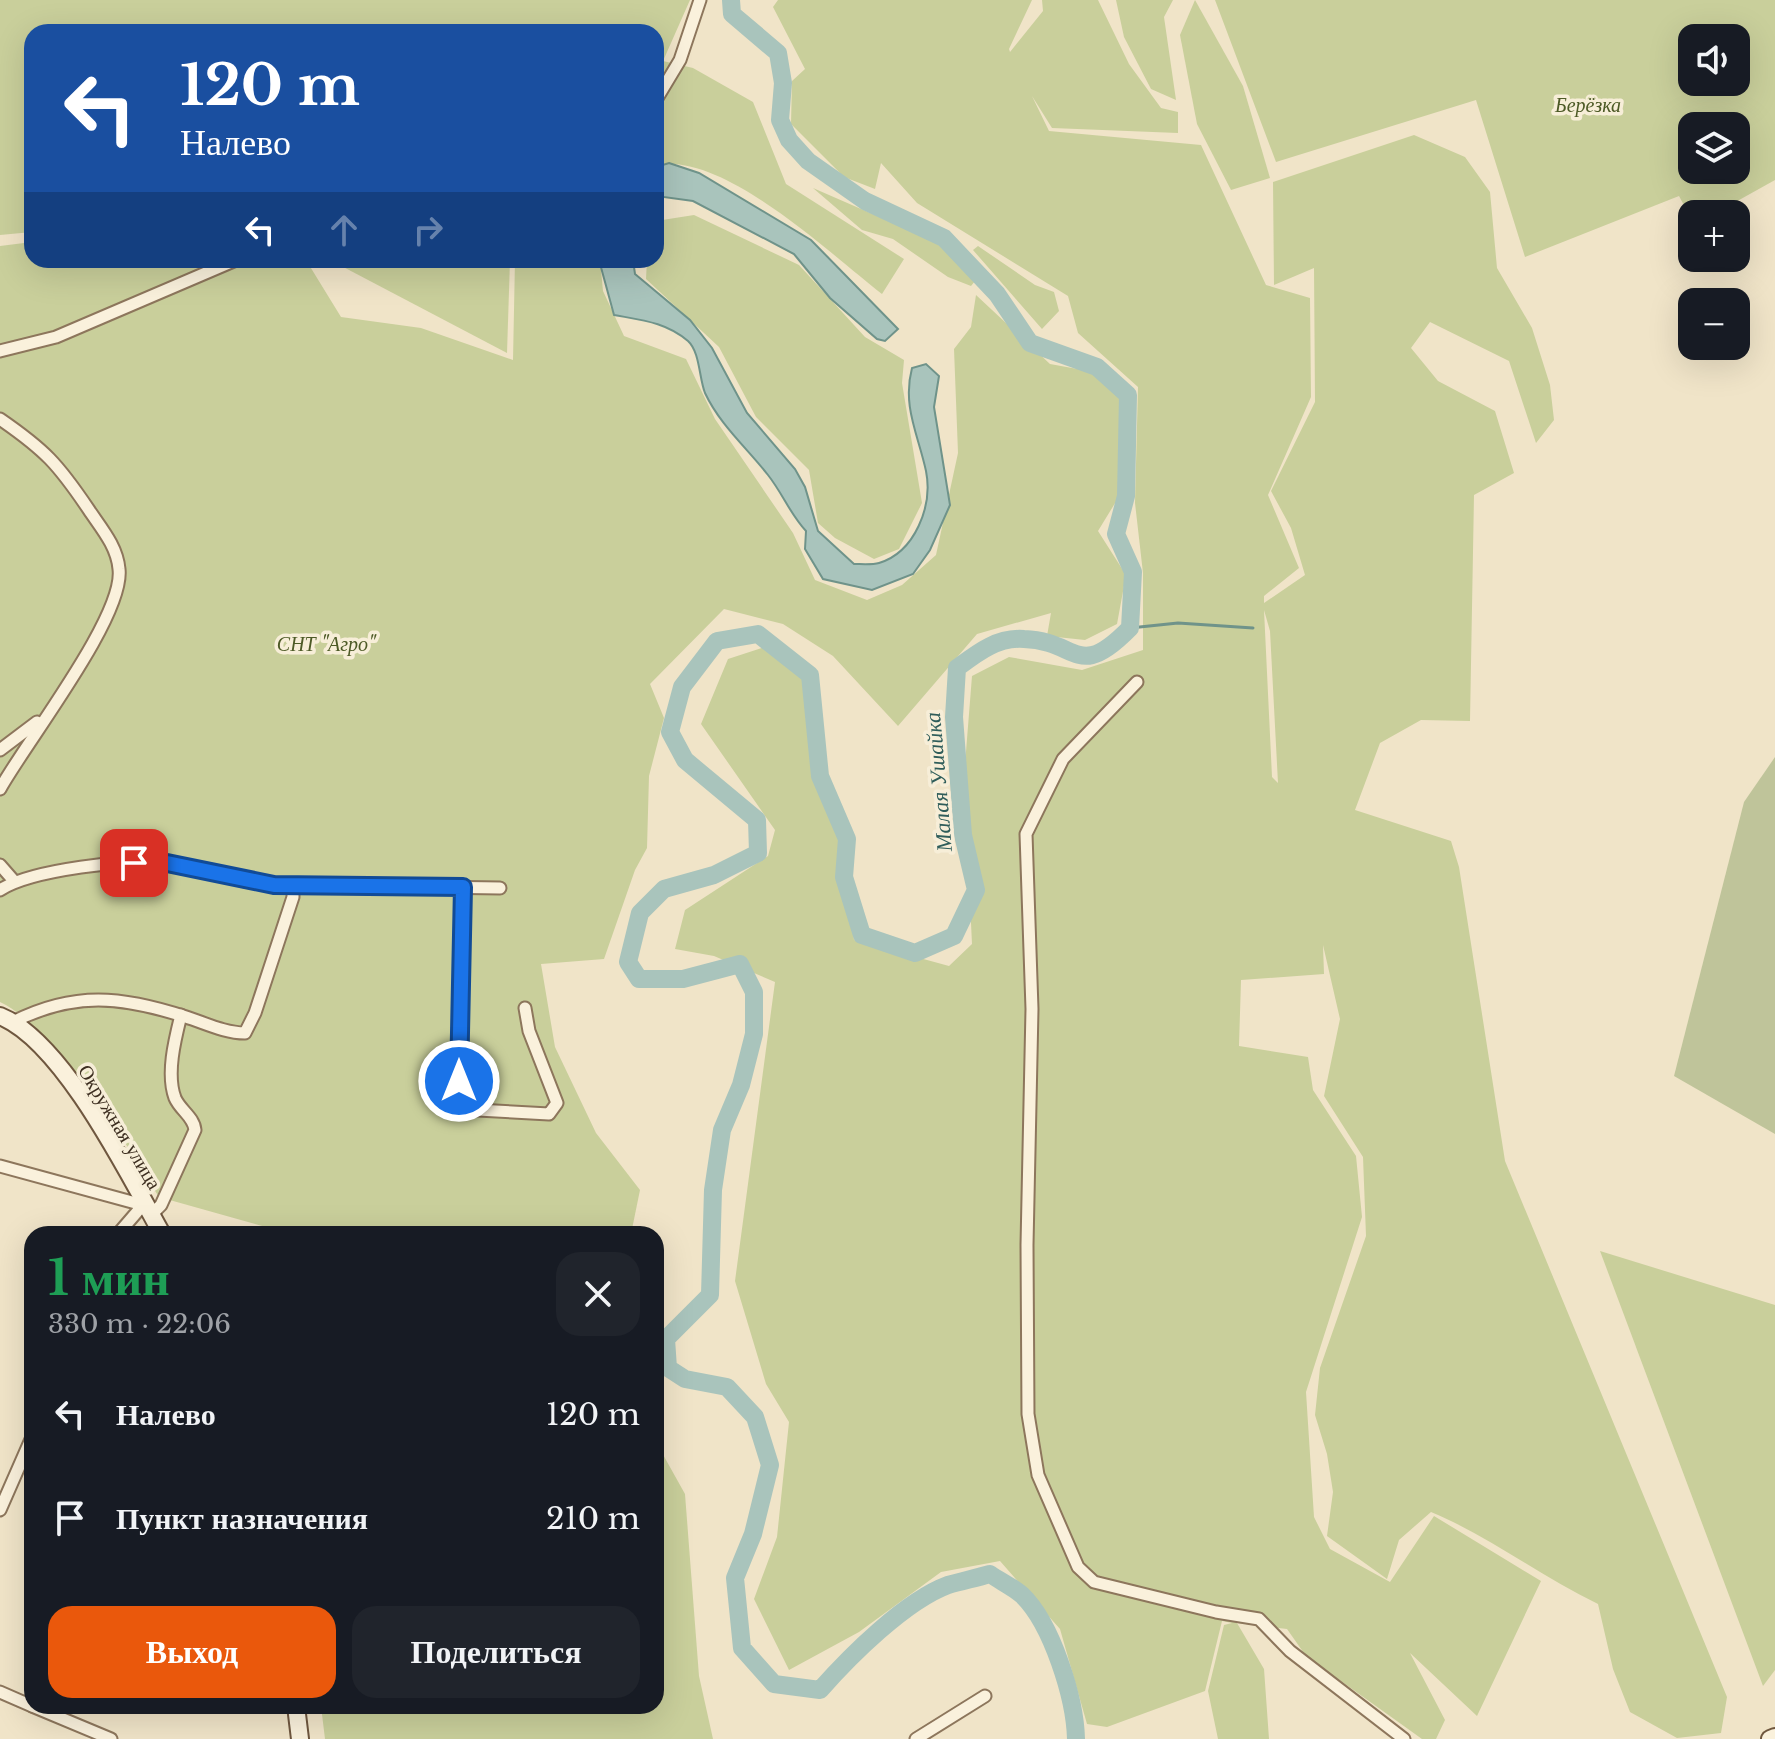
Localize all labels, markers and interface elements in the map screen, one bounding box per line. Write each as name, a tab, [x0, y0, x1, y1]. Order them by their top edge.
map controls	[1678, 24, 1750, 360]
button: sound	[1678, 24, 1750, 96]
text: 120 m	[180, 51, 360, 120]
icon: left	[48, 56, 152, 160]
park label: Берёзка	[1554, 93, 1621, 117]
button: layers	[1678, 112, 1750, 184]
text: Налево	[180, 120, 291, 165]
button: +	[1678, 200, 1750, 272]
icon: left	[238, 208, 282, 252]
icon: ahead	[322, 208, 366, 252]
icon: right	[406, 208, 450, 252]
button: −	[1678, 288, 1750, 360]
park label: СНТ "Агро"	[277, 632, 377, 656]
water label: Малая Ушайка	[919, 711, 958, 854]
pin	[100, 829, 168, 897]
icon: arrive	[112, 841, 156, 885]
position arrow	[417, 1039, 501, 1123]
street label: Окружная улица	[73, 1060, 167, 1194]
text: 1 мин	[48, 1248, 170, 1308]
button: close	[556, 1252, 640, 1336]
text: 330 m · 22:06	[48, 1308, 231, 1340]
icon: left	[48, 1392, 92, 1436]
text: Налево	[116, 1396, 216, 1433]
text: 120 m	[546, 1396, 640, 1433]
icon: arrive	[48, 1496, 92, 1540]
text: Пункт назначения	[116, 1500, 368, 1537]
text: 210 m	[546, 1500, 640, 1537]
button: Выход	[48, 1606, 336, 1698]
button: Поделиться	[352, 1606, 640, 1698]

